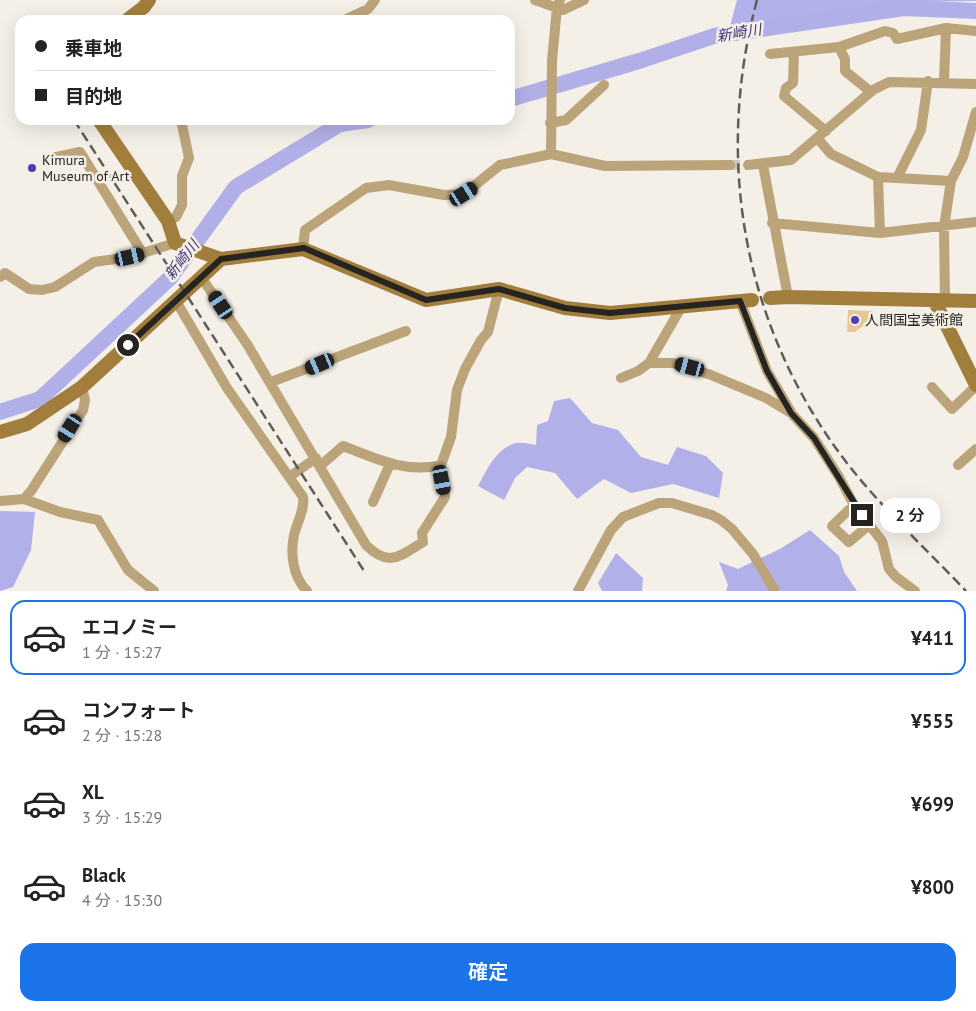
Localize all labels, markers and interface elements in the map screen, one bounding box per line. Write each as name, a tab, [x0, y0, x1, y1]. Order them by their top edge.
water label: 新崎川	[715, 19, 765, 45]
text: 乗車地	[65, 36, 122, 60]
text: 目的地	[65, 84, 122, 108]
place label: Kimura Museum of Art	[42, 151, 130, 185]
marker: Kimura Museum of Art	[26, 162, 38, 174]
car	[447, 180, 480, 208]
water label: 新崎川	[160, 235, 204, 283]
car	[113, 246, 146, 268]
car	[206, 288, 235, 322]
place label: 人間国宝美術館	[865, 311, 963, 329]
marker: 人間国宝美術館	[849, 314, 861, 326]
route start	[117, 334, 139, 356]
car	[303, 351, 336, 377]
car	[673, 356, 706, 378]
car	[55, 411, 84, 445]
car	[431, 464, 452, 496]
callout: 2 分	[880, 498, 940, 532]
route end	[851, 504, 873, 526]
text: 2 分	[895, 505, 925, 525]
icon: car	[22, 615, 67, 660]
text: エコノミー	[82, 615, 177, 639]
text: ¥411	[911, 626, 954, 650]
text: 1 分 · 15:27	[82, 642, 162, 662]
icon: car	[22, 698, 67, 743]
text: コンフォート	[82, 698, 195, 722]
text: ¥555	[911, 709, 954, 733]
text: 2 分 · 15:28	[82, 725, 162, 745]
text: XL	[82, 780, 104, 804]
icon: car	[22, 781, 67, 826]
text: ¥699	[911, 792, 954, 816]
text: 3 分 · 15:29	[82, 807, 162, 827]
text: Black	[82, 863, 126, 887]
icon: car	[22, 864, 67, 909]
text: ¥800	[911, 875, 954, 899]
text: 4 分 · 15:30	[82, 890, 162, 910]
button: 確定	[20, 943, 956, 1001]

